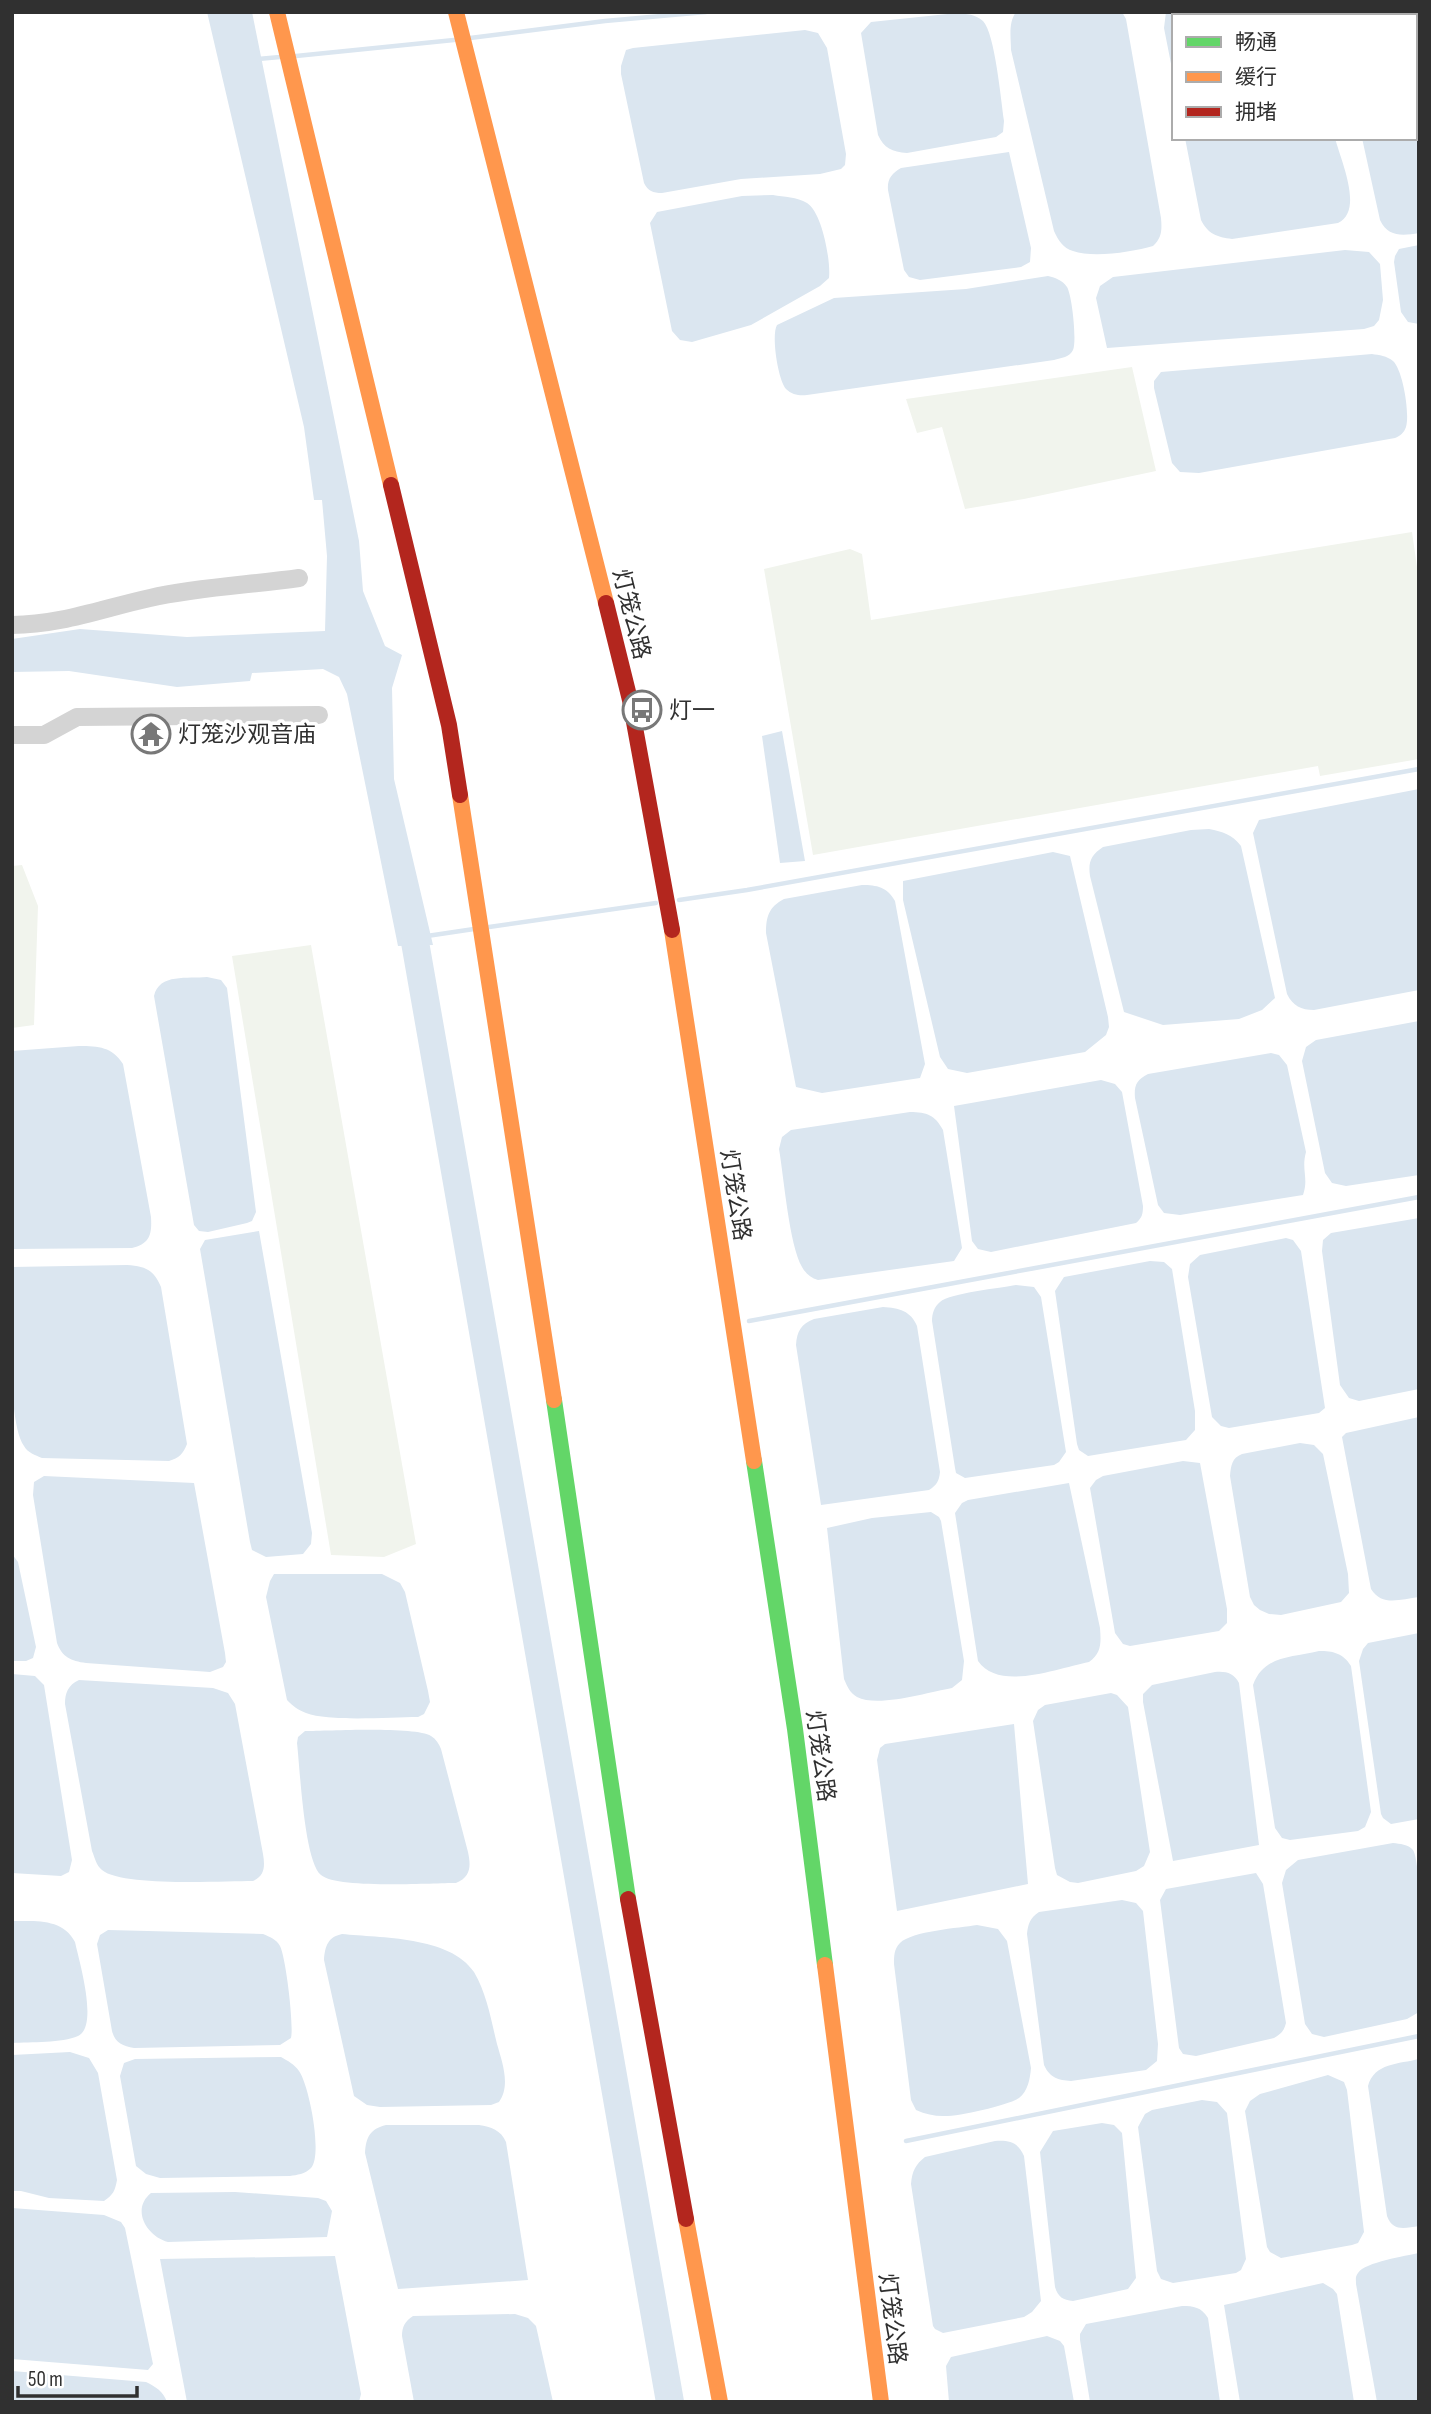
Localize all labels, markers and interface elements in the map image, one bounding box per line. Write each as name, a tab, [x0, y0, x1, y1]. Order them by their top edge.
legend	[1172, 14, 1417, 140]
text: 畅通	[1235, 30, 1277, 55]
text: 缓行	[1235, 65, 1277, 90]
text: 拥堵	[1235, 100, 1277, 125]
street label: 灯笼公路	[606, 566, 656, 662]
bus stop icon: 灯一	[621, 689, 663, 731]
place label: 灯一	[669, 697, 715, 725]
temple icon: 灯笼沙观音庙	[130, 713, 172, 755]
place label: 灯笼沙观音庙	[178, 721, 316, 749]
street label: 灯笼公路	[714, 1148, 756, 1243]
street label: 灯笼公路	[800, 1709, 840, 1804]
street label: 灯笼公路	[873, 2272, 912, 2366]
scale bar	[18, 2354, 136, 2398]
text: 50 m	[28, 2367, 63, 2392]

